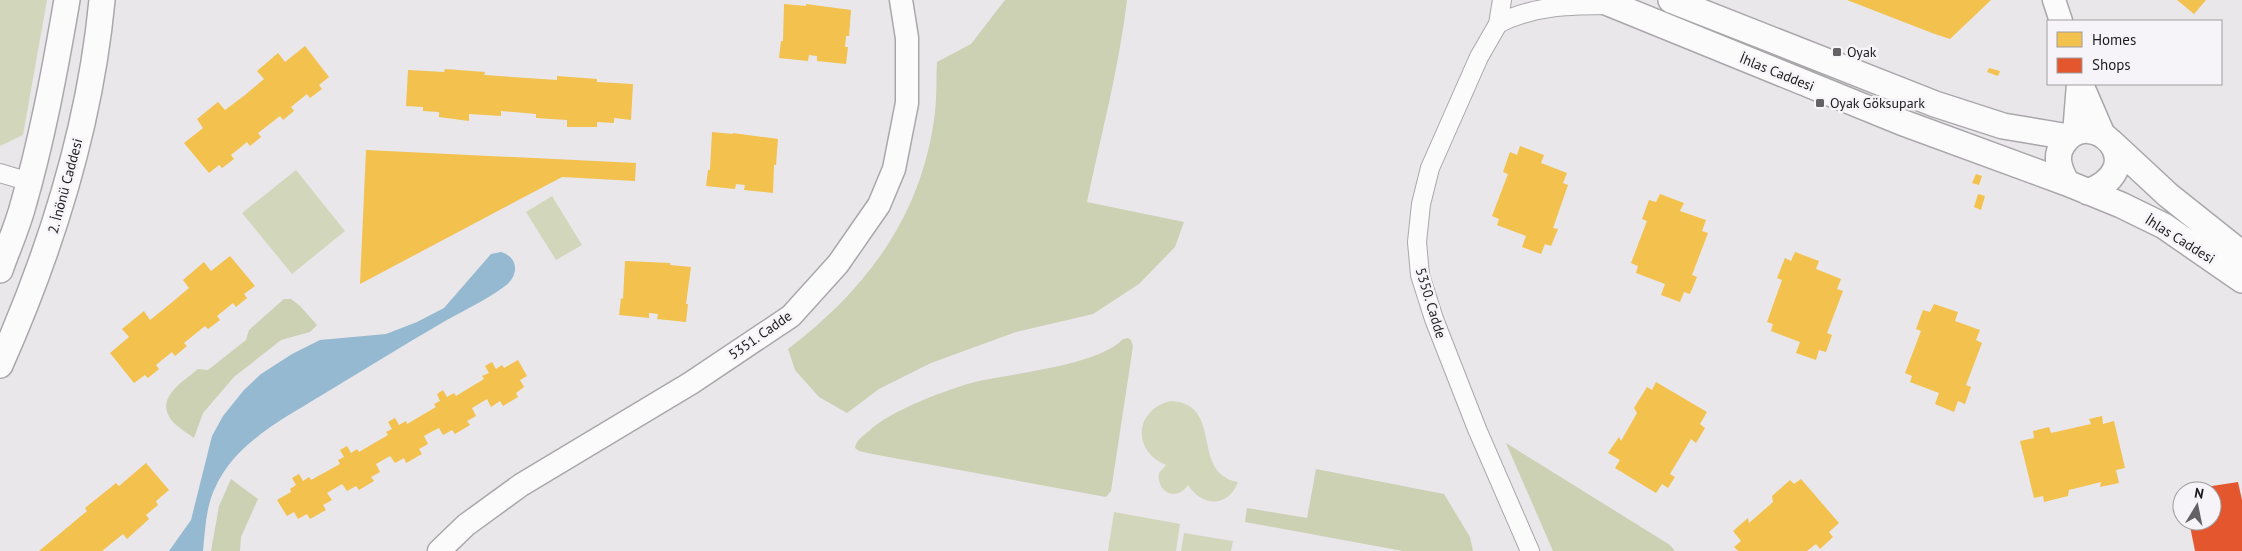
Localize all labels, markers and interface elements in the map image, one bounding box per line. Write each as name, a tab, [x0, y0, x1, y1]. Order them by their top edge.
legend	[2047, 20, 2222, 85]
text: Homes	[2092, 30, 2136, 49]
place label: Oyak	[1847, 43, 1877, 61]
marker: Oyak	[1831, 46, 1843, 58]
street label: İhlas Caddesi	[1737, 49, 1817, 95]
text: Shops	[2092, 55, 2131, 74]
place label: Oyak Göksupark	[1830, 94, 1925, 112]
marker: Oyak Göksupark	[1814, 97, 1826, 109]
street label: 2. İnönü Caddesi	[44, 136, 86, 236]
street label: İhlas Caddesi	[2142, 210, 2218, 268]
street label: 5350. Cadde	[1412, 265, 1450, 341]
street label: 5351. Cadde	[725, 307, 795, 363]
north arrow	[2172, 481, 2222, 531]
text: N	[2193, 484, 2205, 503]

